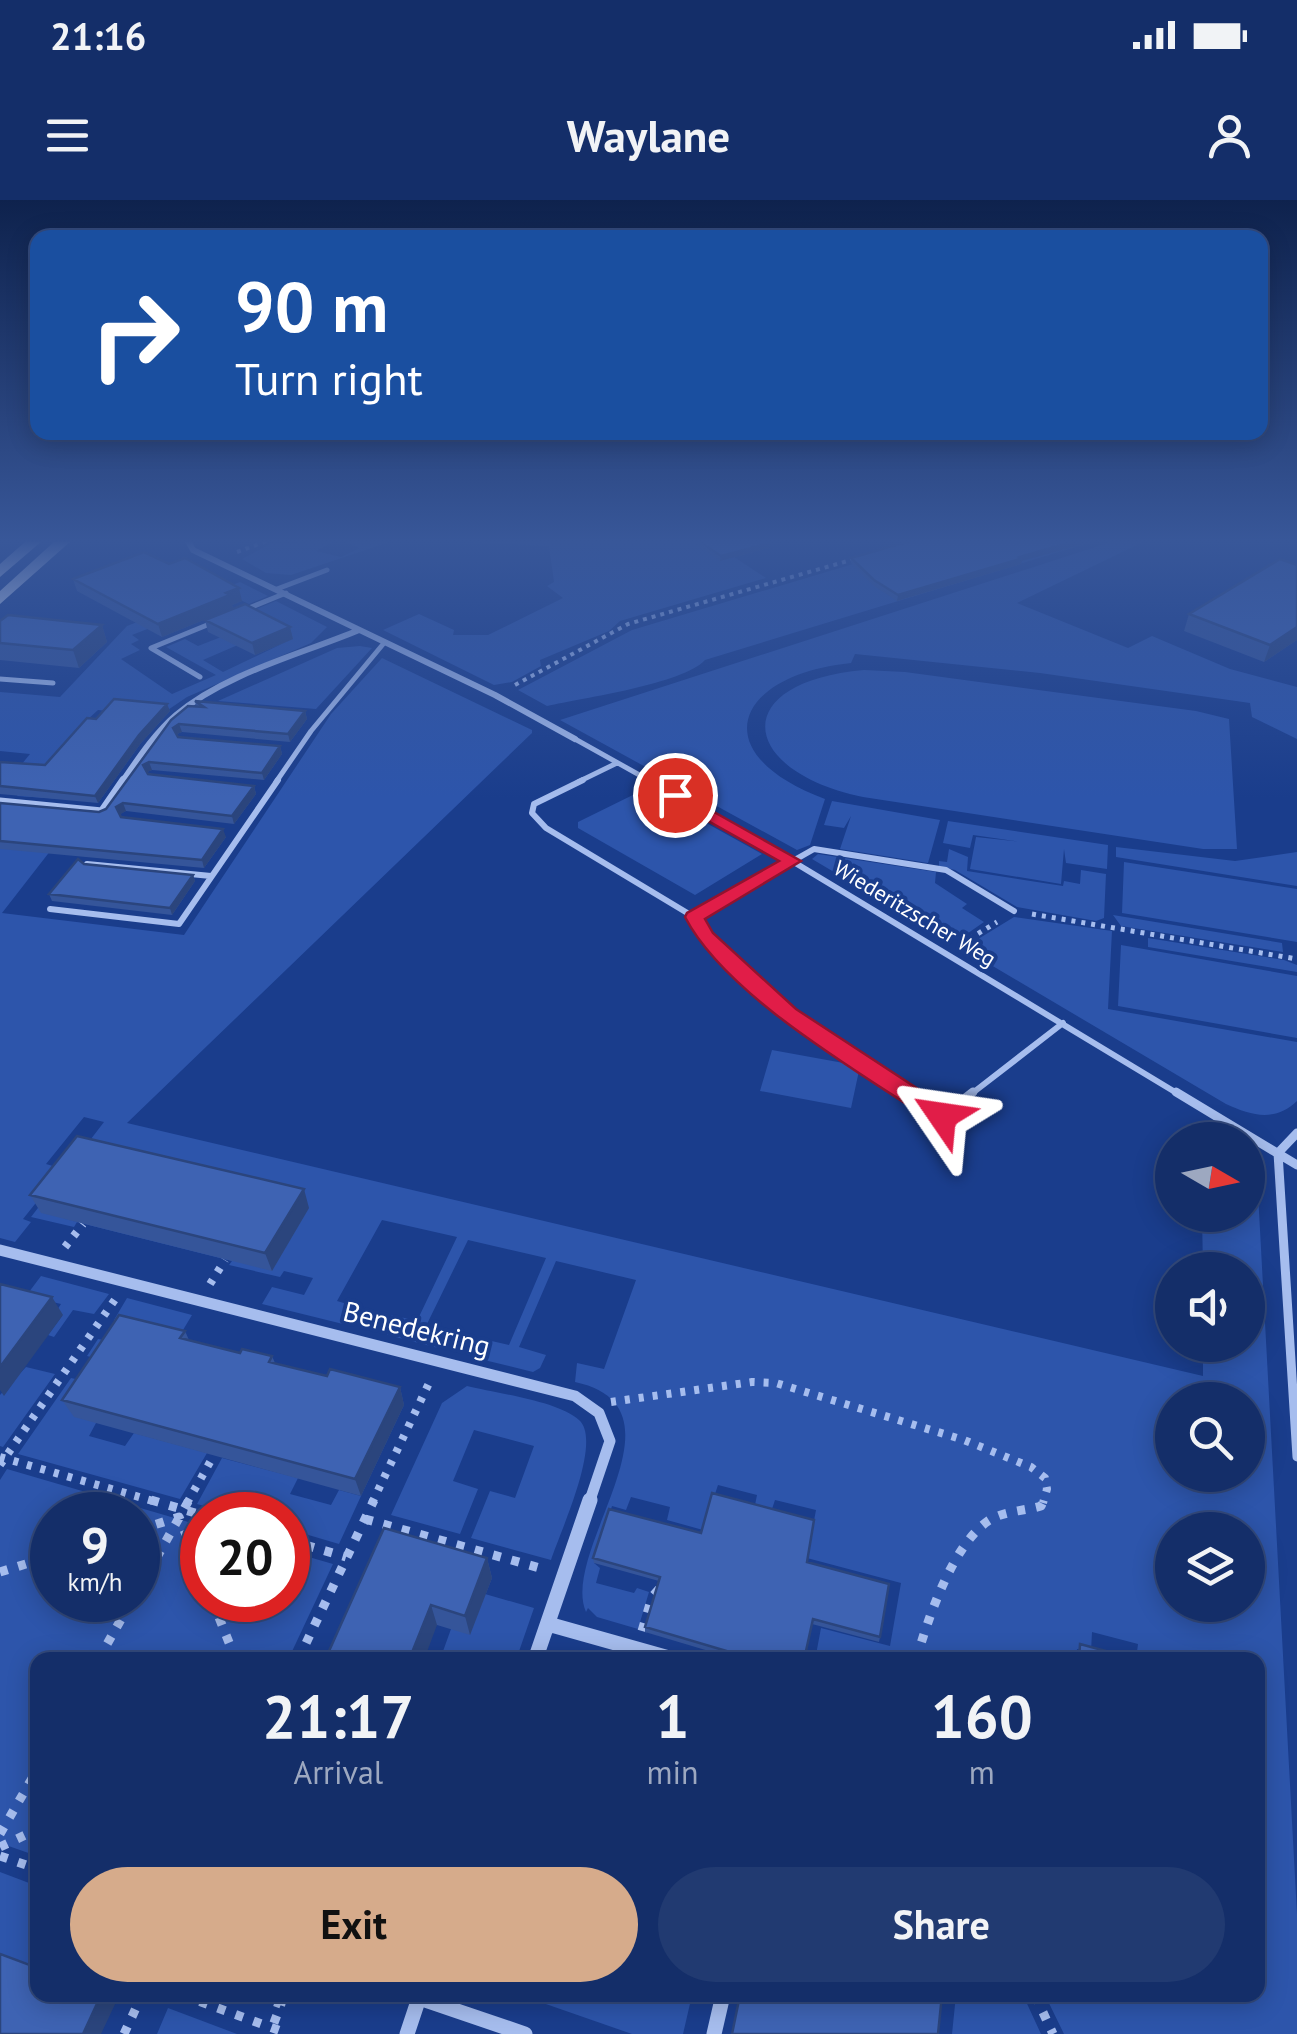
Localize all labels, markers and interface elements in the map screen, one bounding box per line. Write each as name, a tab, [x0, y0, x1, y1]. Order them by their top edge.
text: 21:16	[50, 11, 146, 60]
text: Waylane	[567, 106, 730, 164]
icon: menu	[40, 108, 95, 163]
icon: person	[1202, 108, 1257, 163]
text: 90 m	[235, 261, 388, 351]
icon: right	[70, 270, 200, 400]
text: Turn right	[235, 349, 423, 407]
pin	[633, 753, 718, 838]
icon: arrive	[648, 768, 703, 823]
street label: Wiederitzscher Weg	[829, 854, 1001, 972]
position arrow	[890, 1064, 994, 1168]
north arrow	[1155, 1122, 1265, 1232]
map controls	[1155, 1122, 1265, 1622]
button: sound	[1155, 1252, 1265, 1362]
street label: Benedekring	[340, 1292, 494, 1364]
button: search	[1155, 1382, 1265, 1492]
speed limit sign: 20	[180, 1492, 310, 1622]
text: 9	[81, 1512, 109, 1577]
button: layers	[1155, 1512, 1265, 1622]
text: km/h	[68, 1566, 122, 1598]
text: 21:17	[262, 1677, 414, 1755]
text: 1	[656, 1677, 690, 1755]
text: 160	[931, 1677, 1033, 1755]
text: Arrival	[293, 1751, 383, 1793]
text: min	[647, 1751, 699, 1793]
text: m	[969, 1751, 995, 1793]
button: Exit	[70, 1867, 638, 1982]
button: Share	[658, 1867, 1225, 1982]

